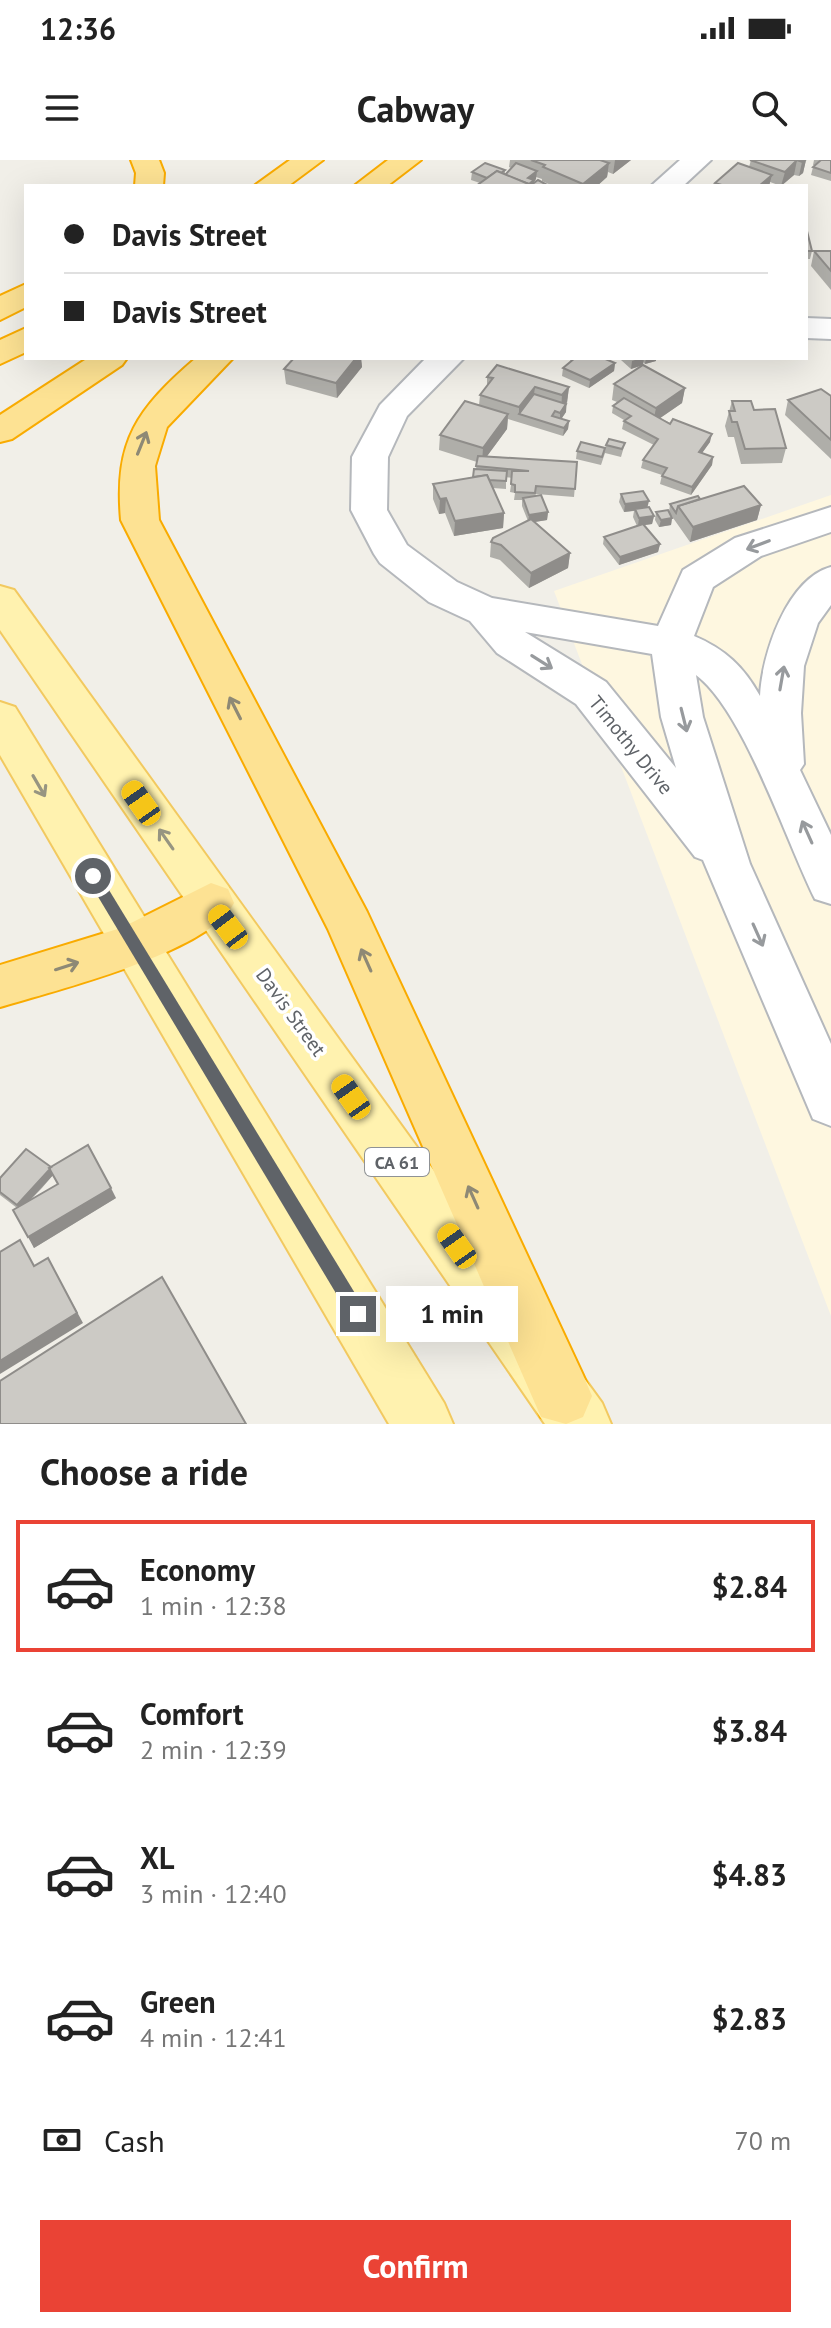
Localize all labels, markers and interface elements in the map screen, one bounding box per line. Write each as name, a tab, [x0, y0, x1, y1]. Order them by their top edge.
text: 12:36	[40, 9, 116, 48]
text: Cabway	[357, 85, 474, 132]
icon: menu	[40, 86, 84, 130]
icon: search	[747, 86, 791, 130]
text: Davis Street	[112, 215, 267, 254]
text: Davis Street	[112, 292, 267, 331]
one-way arrow	[135, 431, 150, 456]
one-way arrow	[746, 539, 771, 553]
one-way arrow	[530, 654, 552, 671]
one-way arrow	[776, 665, 791, 691]
street label: Timothy Drive	[583, 690, 679, 800]
one-way arrow	[226, 697, 242, 721]
one-way arrow	[677, 706, 692, 732]
one-way arrow	[31, 774, 47, 797]
car	[117, 776, 165, 830]
one-way arrow	[799, 820, 814, 844]
one-way arrow	[158, 829, 174, 851]
route start	[75, 858, 111, 894]
car	[204, 901, 252, 953]
one-way arrow	[752, 922, 767, 947]
one-way arrow	[357, 948, 372, 973]
one-way arrow	[54, 958, 80, 973]
street label: Davis Street	[250, 963, 332, 1061]
car	[327, 1070, 375, 1124]
road number: CA 61	[365, 1148, 429, 1176]
one-way arrow	[464, 1185, 479, 1210]
car	[433, 1219, 481, 1273]
callout: 1 min	[386, 1286, 518, 1342]
route end	[340, 1296, 376, 1332]
text: 1 min	[420, 1297, 484, 1330]
text: Choose a ride	[40, 1448, 248, 1495]
icon: car	[44, 1550, 116, 1622]
text: Economy	[140, 1550, 255, 1589]
text: $2.84	[712, 1567, 787, 1606]
text: 1 min · 12:38	[140, 1589, 287, 1622]
icon: car	[44, 1694, 116, 1766]
text: Comfort	[140, 1694, 243, 1733]
text: $3.84	[712, 1711, 787, 1750]
text: 2 min · 12:39	[140, 1733, 287, 1766]
icon: car	[44, 1838, 116, 1910]
text: XL	[140, 1838, 174, 1877]
text: $4.83	[712, 1855, 787, 1894]
text: 3 min · 12:40	[140, 1877, 287, 1910]
icon: car	[44, 1982, 116, 2054]
text: Green	[140, 1982, 215, 2021]
text: $2.83	[712, 1999, 787, 2038]
text: 4 min · 12:41	[140, 2021, 287, 2054]
icon: cash	[40, 2118, 84, 2162]
text: Cash	[104, 2121, 165, 2160]
text: 70 m	[735, 2124, 791, 2157]
button: Confirm	[40, 2220, 791, 2312]

